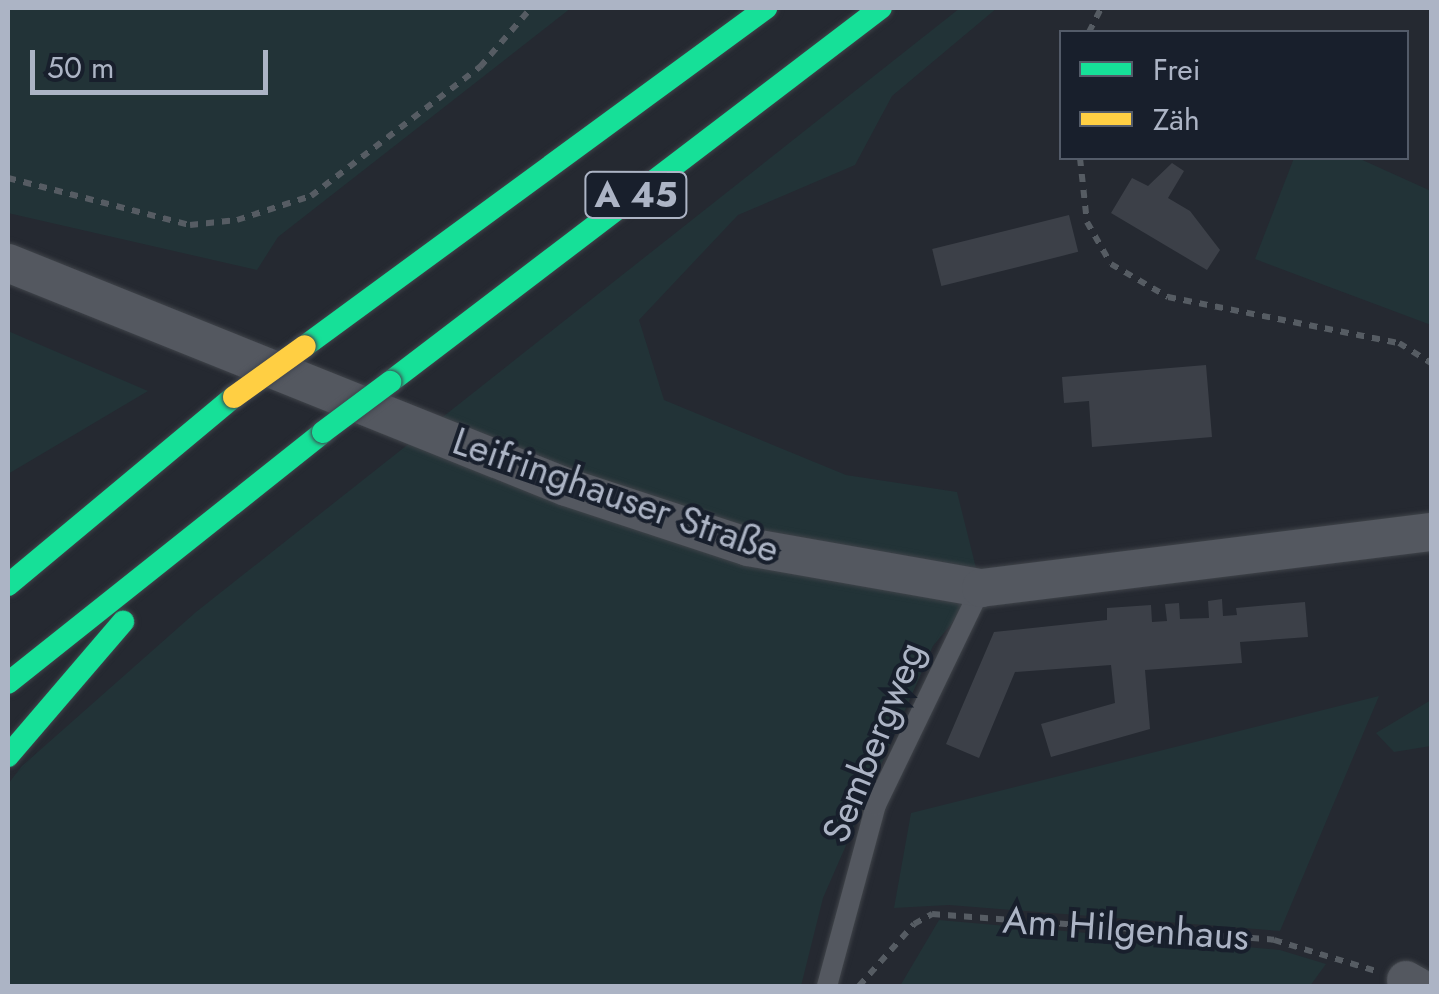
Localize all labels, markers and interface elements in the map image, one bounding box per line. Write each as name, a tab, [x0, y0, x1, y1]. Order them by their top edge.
scale bar	[35, 30, 272, 92]
legend	[1059, 30, 1409, 160]
text: 50 m	[47, 46, 114, 89]
text: Frei	[1153, 48, 1201, 91]
text: Zäh	[1153, 98, 1200, 141]
road number: A 45	[584, 165, 688, 225]
street label: Leifringhauser Straße	[447, 418, 785, 572]
street label: Sembergweg	[812, 635, 934, 849]
street label: Am Hilgenhaus	[1001, 897, 1251, 959]

